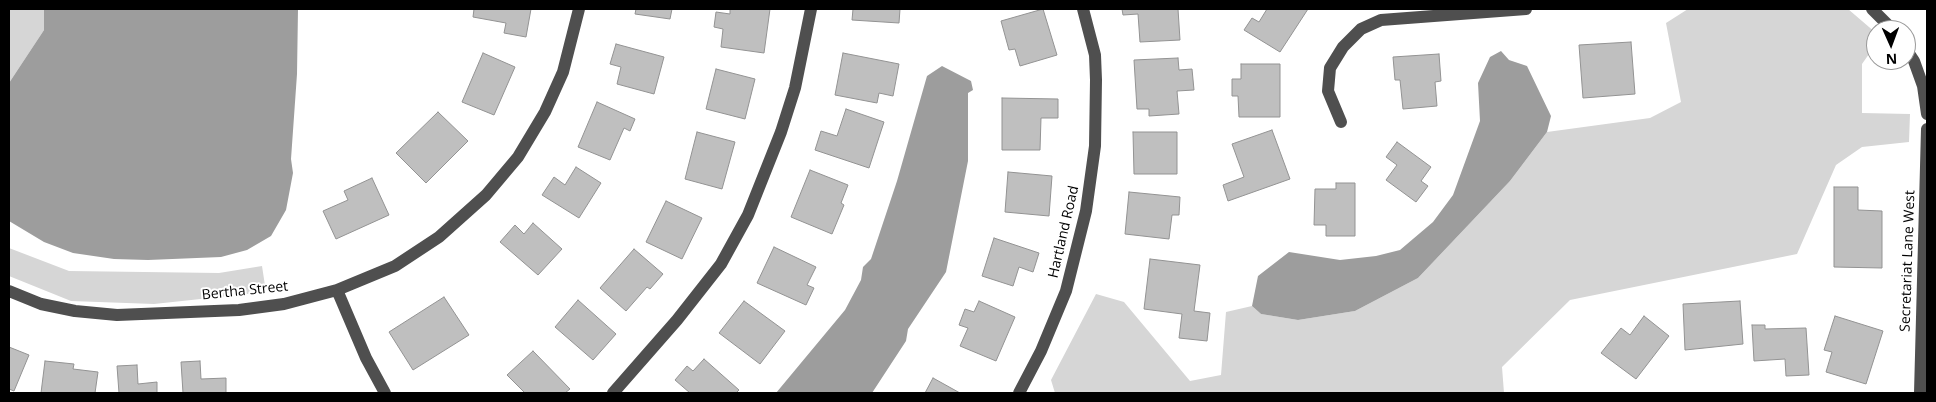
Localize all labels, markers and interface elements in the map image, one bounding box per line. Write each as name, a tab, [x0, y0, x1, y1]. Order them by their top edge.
north arrow	[1866, 20, 1916, 70]
text: N	[1885, 50, 1898, 69]
street label: Hartland Road	[1045, 184, 1083, 280]
street label: Secretariat Lane West	[1897, 190, 1919, 332]
street label: Bertha Street	[201, 278, 289, 304]

